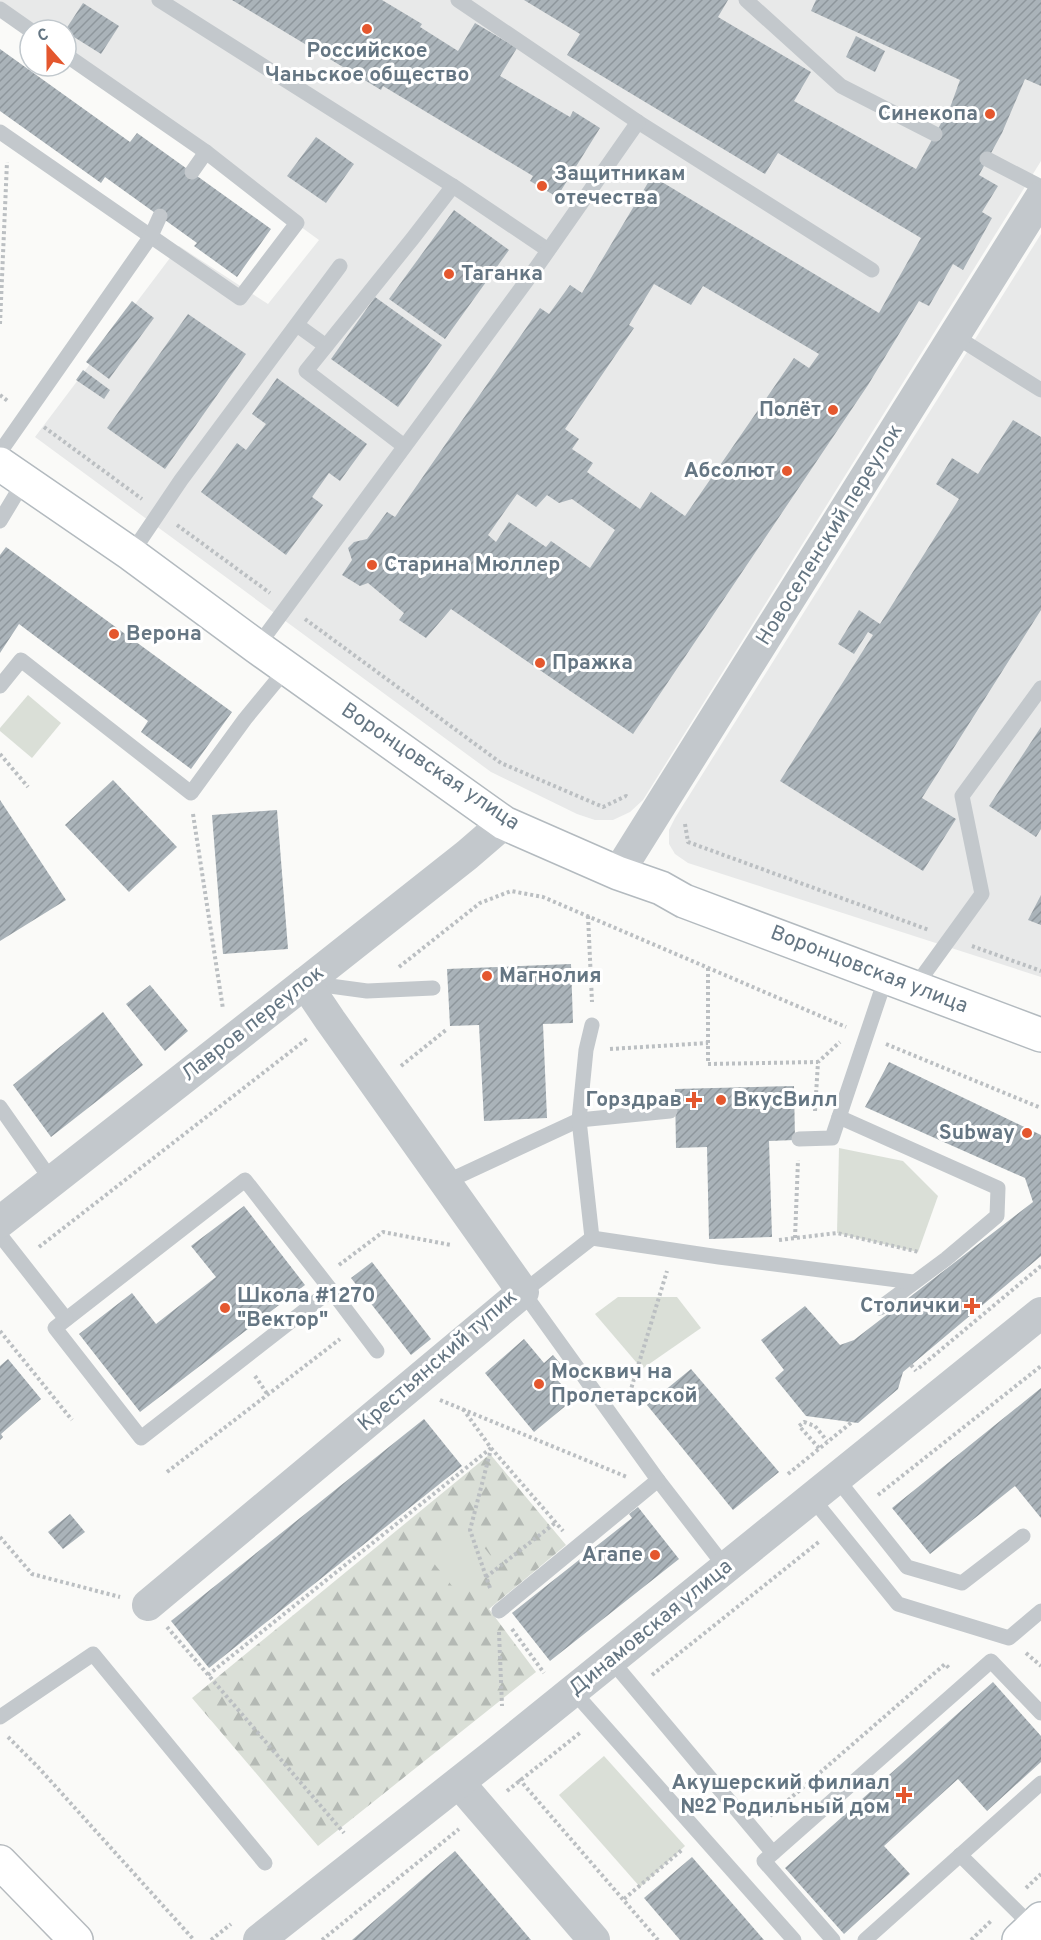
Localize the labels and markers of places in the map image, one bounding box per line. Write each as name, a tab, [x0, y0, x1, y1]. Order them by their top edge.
marker: Российское Чаньское общество	[360, 22, 374, 36]
place label: Российское Чаньское общество	[265, 38, 469, 89]
place label: Синекопа	[878, 101, 978, 128]
marker: Синекопа	[983, 107, 997, 121]
place label: Защитникам отечества	[554, 161, 686, 212]
marker: Защитникам отечества	[535, 179, 549, 193]
place label: Таганка	[461, 261, 543, 288]
marker: Таганка	[442, 267, 456, 281]
place label: Полёт	[759, 397, 821, 424]
marker: Полёт	[826, 403, 840, 417]
place label: Абсолют	[684, 458, 775, 485]
marker: Абсолют	[780, 464, 794, 478]
place label: Старина Мюллер	[384, 552, 560, 579]
marker: Старина Мюллер	[365, 558, 379, 572]
place label: Верона	[126, 621, 202, 648]
marker: Верона	[107, 627, 121, 641]
place label: Пражка	[552, 650, 633, 677]
marker: Пражка	[533, 656, 547, 670]
place label: Магнолия	[499, 963, 602, 990]
marker: Магнолия	[480, 969, 494, 983]
place label: Горздрав	[586, 1087, 682, 1114]
place label: ВкусВилл	[733, 1087, 838, 1114]
marker: Горздрав	[687, 1093, 701, 1107]
marker: ВкусВилл	[714, 1093, 728, 1107]
place label: Subway	[939, 1120, 1015, 1147]
marker: Subway	[1020, 1126, 1034, 1140]
place label: Школа #1270 "Вектор"	[237, 1283, 376, 1334]
place label: Столички	[860, 1293, 960, 1320]
marker: Столички	[965, 1299, 979, 1313]
marker: Школа #1270 "Вектор"	[218, 1301, 232, 1315]
place label: Москвич на Пролетарской	[551, 1359, 698, 1410]
marker: Москвич на Пролетарской	[532, 1377, 546, 1391]
place label: Агапе	[582, 1542, 643, 1569]
marker: Агапе	[648, 1548, 662, 1562]
place label: Акушерский филиал №2 Родильный дом	[672, 1770, 890, 1821]
marker: Акушерский филиал №2 Родильный дом	[895, 1786, 913, 1804]

